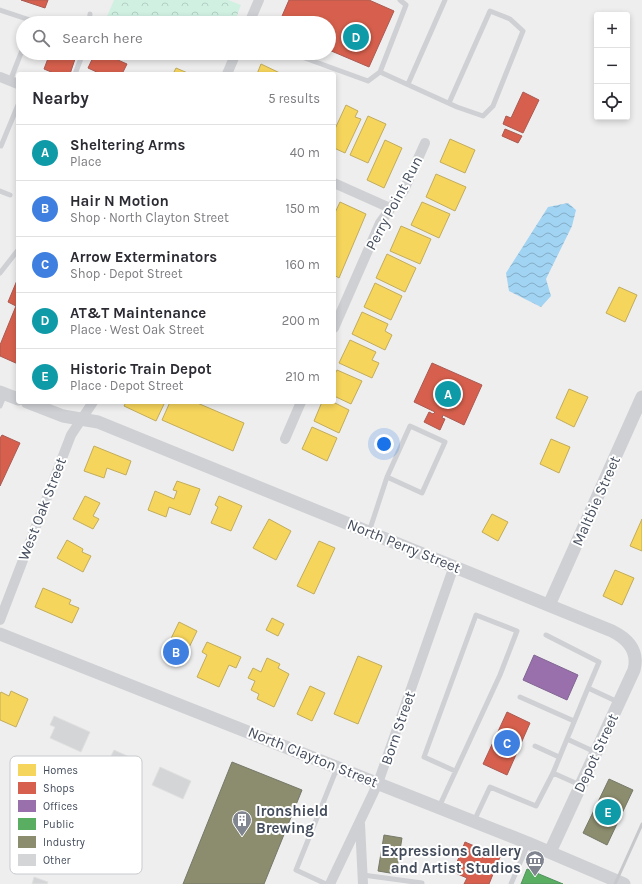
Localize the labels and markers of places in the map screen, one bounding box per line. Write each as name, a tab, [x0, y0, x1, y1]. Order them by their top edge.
pin: D	[343, 22, 369, 52]
pin: A	[435, 379, 461, 409]
pin: B	[163, 637, 189, 667]
pin: C	[494, 728, 520, 758]
pin: E	[595, 797, 621, 827]
place label: Ironshield Brewing	[256, 802, 328, 837]
building icon: Ironshield Brewing	[231, 809, 253, 837]
place label: Expressions Gallery and Artist Studios	[381, 842, 521, 877]
museum icon: Expressions Gallery and Artist Studios	[524, 849, 546, 877]

